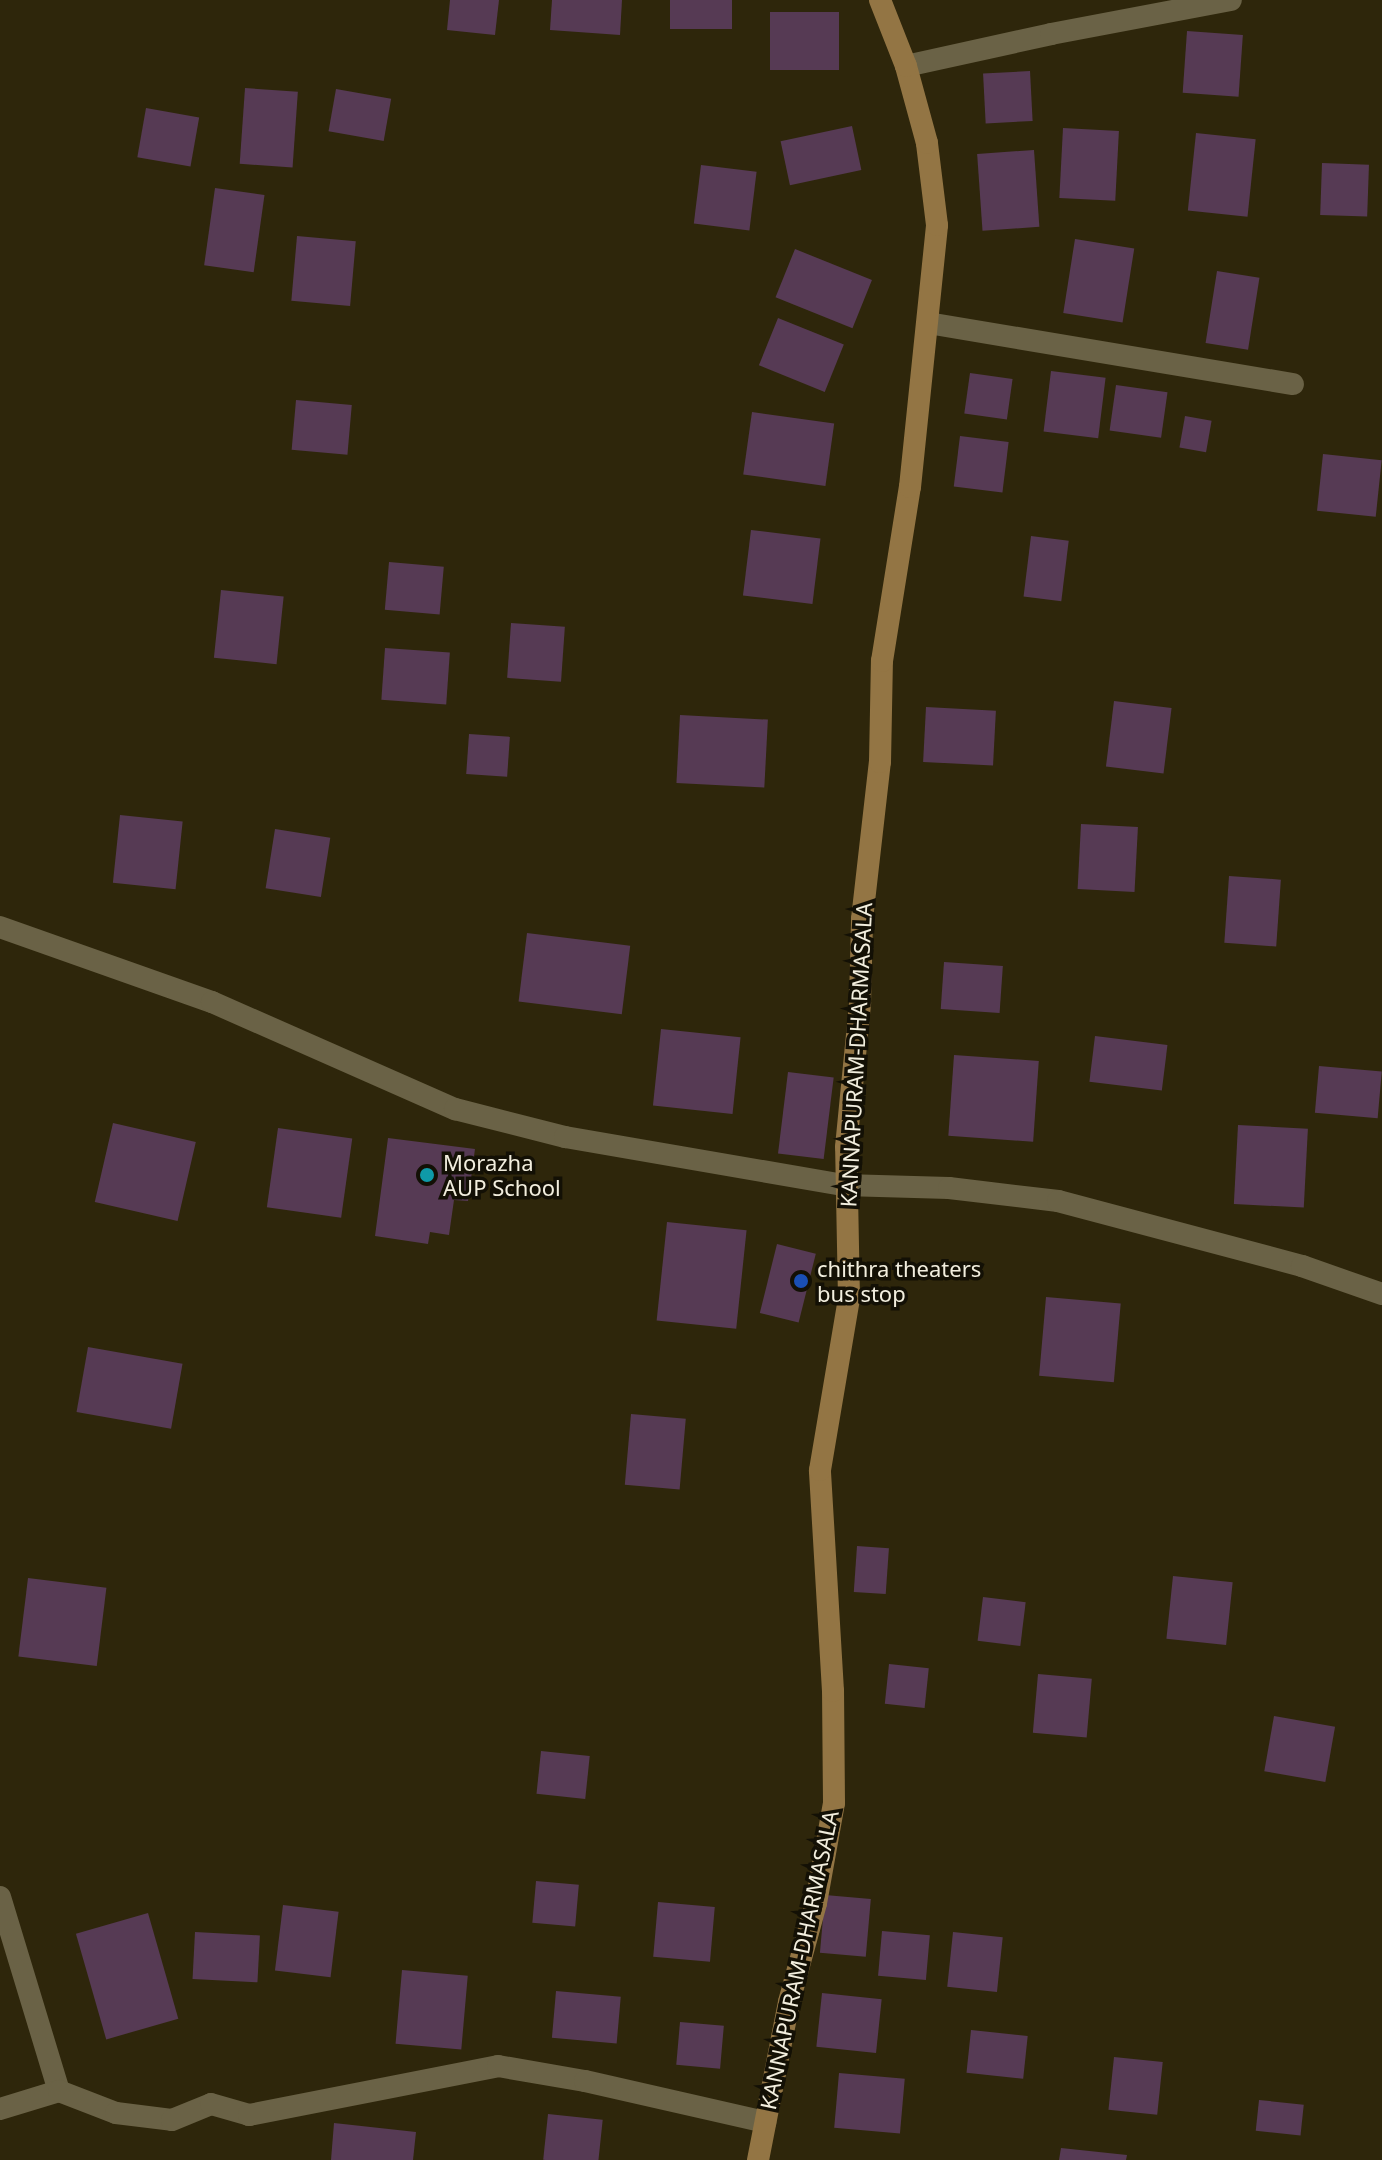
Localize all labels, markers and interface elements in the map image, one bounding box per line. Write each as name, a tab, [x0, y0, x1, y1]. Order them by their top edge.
street label: KANNAPURAM-DHARMASALA	[835, 902, 877, 1208]
place label: Morazha AUP School	[443, 1149, 561, 1200]
marker: Morazha AUP School	[418, 1166, 436, 1184]
place label: chithra theaters bus stop	[817, 1255, 981, 1306]
marker: chithra theaters bus stop	[792, 1272, 810, 1290]
street label: KANNAPURAM-DHARMASALA	[754, 1808, 844, 2112]

